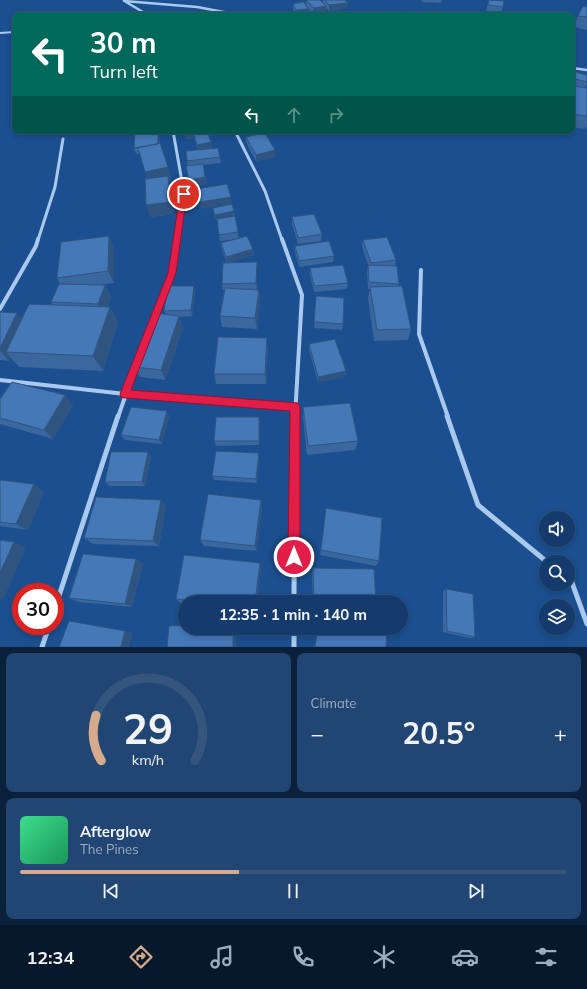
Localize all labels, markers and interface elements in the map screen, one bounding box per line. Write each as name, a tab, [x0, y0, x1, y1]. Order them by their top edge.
text: 30 m	[90, 25, 156, 60]
icon: left	[24, 28, 76, 80]
text: Turn left	[90, 60, 158, 83]
icon: left	[241, 104, 263, 126]
icon: ahead	[283, 104, 305, 126]
icon: right	[325, 104, 347, 126]
pin	[167, 177, 201, 211]
icon: arrive	[173, 183, 195, 205]
map controls	[539, 511, 575, 635]
button: sound	[539, 511, 575, 547]
position arrow	[273, 536, 315, 578]
button: search	[539, 555, 575, 591]
speed limit sign: 30	[12, 583, 64, 635]
button: layers	[539, 599, 575, 635]
text: 12:35 · 1 min · 140 m	[219, 605, 367, 624]
text: Climate	[311, 695, 356, 711]
text: 29	[123, 701, 173, 753]
text: 20.5°	[402, 714, 475, 752]
text: −	[311, 720, 324, 748]
text: +	[554, 720, 567, 748]
text: km/h	[132, 750, 164, 768]
text: Afterglow	[80, 822, 151, 841]
text: The Pines	[80, 841, 139, 857]
icon: previous	[100, 880, 122, 902]
icon: pause	[282, 880, 304, 902]
icon: next	[465, 880, 487, 902]
icon: directions	[127, 943, 155, 971]
icon: music	[208, 943, 236, 971]
icon: phone	[289, 943, 317, 971]
icon: climate	[370, 943, 398, 971]
icon: car	[451, 943, 479, 971]
icon: filters	[532, 943, 560, 971]
text: 12:34	[27, 946, 74, 969]

